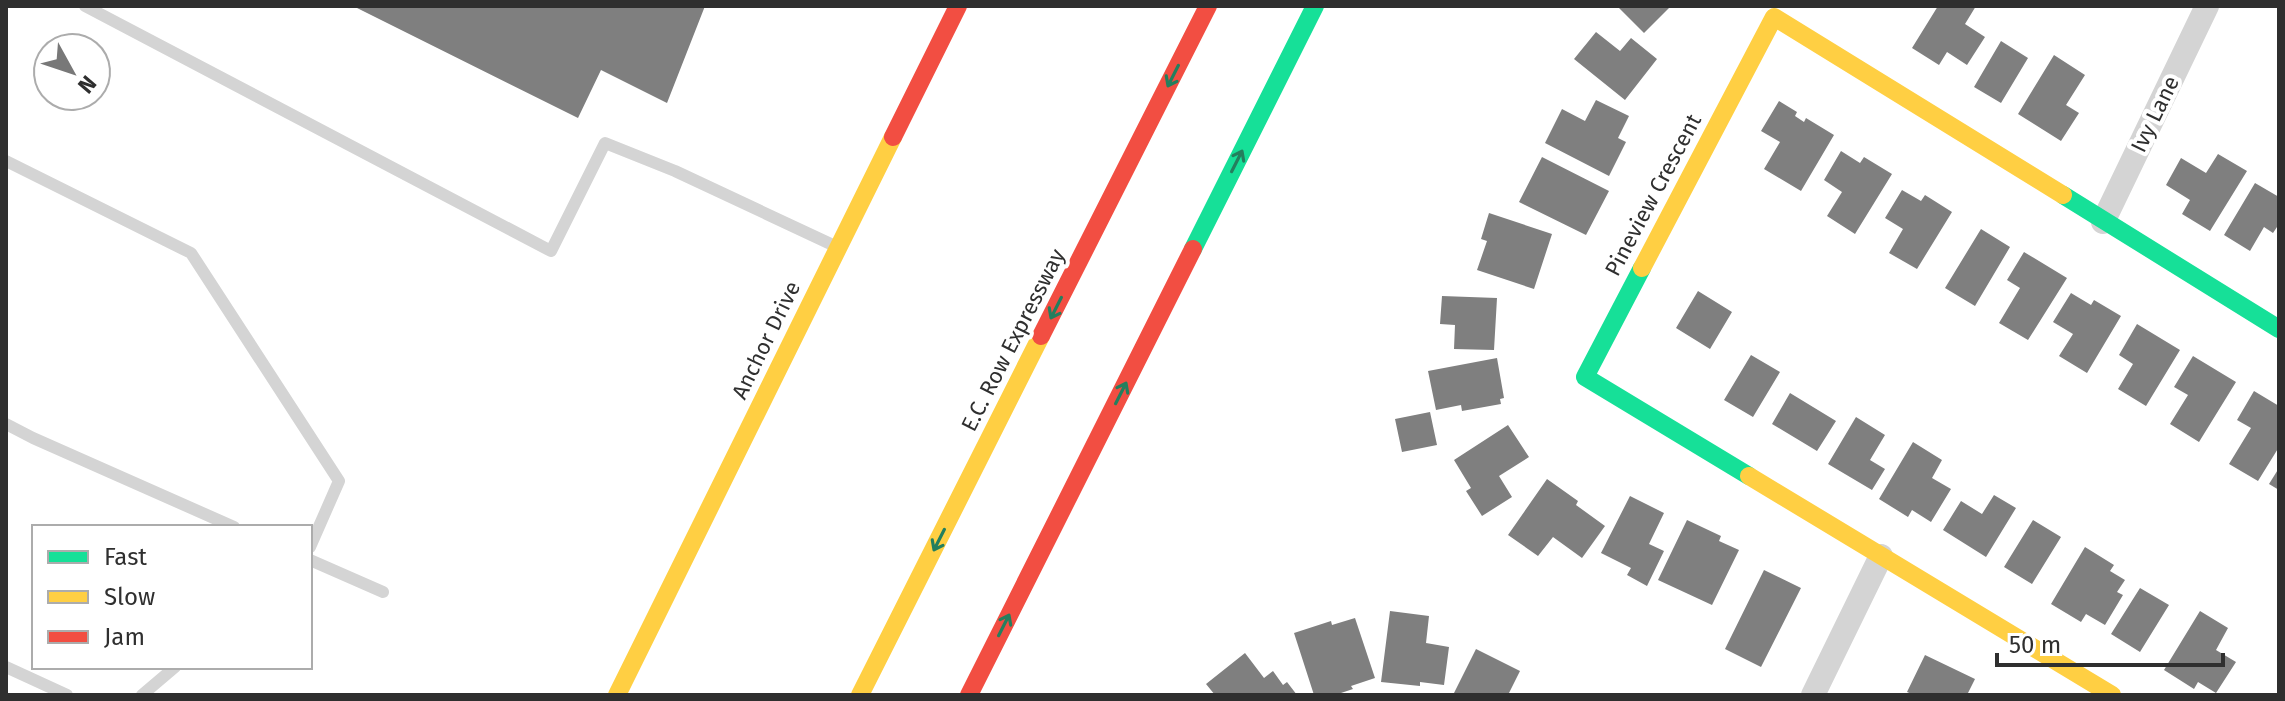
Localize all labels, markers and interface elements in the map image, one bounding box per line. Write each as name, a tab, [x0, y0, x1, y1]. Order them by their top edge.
north arrow	[32, 32, 112, 112]
one-way arrow	[1165, 63, 1180, 87]
text: N	[72, 70, 102, 99]
street label: Ivy Lane	[2125, 71, 2185, 157]
street label: Pineview Crescent	[1599, 109, 1707, 281]
one-way arrow	[1230, 149, 1246, 173]
street label: E.C. Row Expressway	[955, 244, 1071, 436]
street label: Anchor Drive	[726, 277, 806, 403]
one-way arrow	[1047, 295, 1063, 319]
one-way arrow	[1113, 382, 1129, 406]
legend	[32, 525, 312, 669]
one-way arrow	[930, 527, 946, 551]
text: Fast	[104, 543, 147, 571]
text: Slow	[104, 583, 155, 611]
one-way arrow	[996, 614, 1012, 638]
scale bar	[1997, 617, 2223, 667]
text: Jam	[104, 623, 145, 651]
text: 50 m	[2009, 631, 2061, 659]

